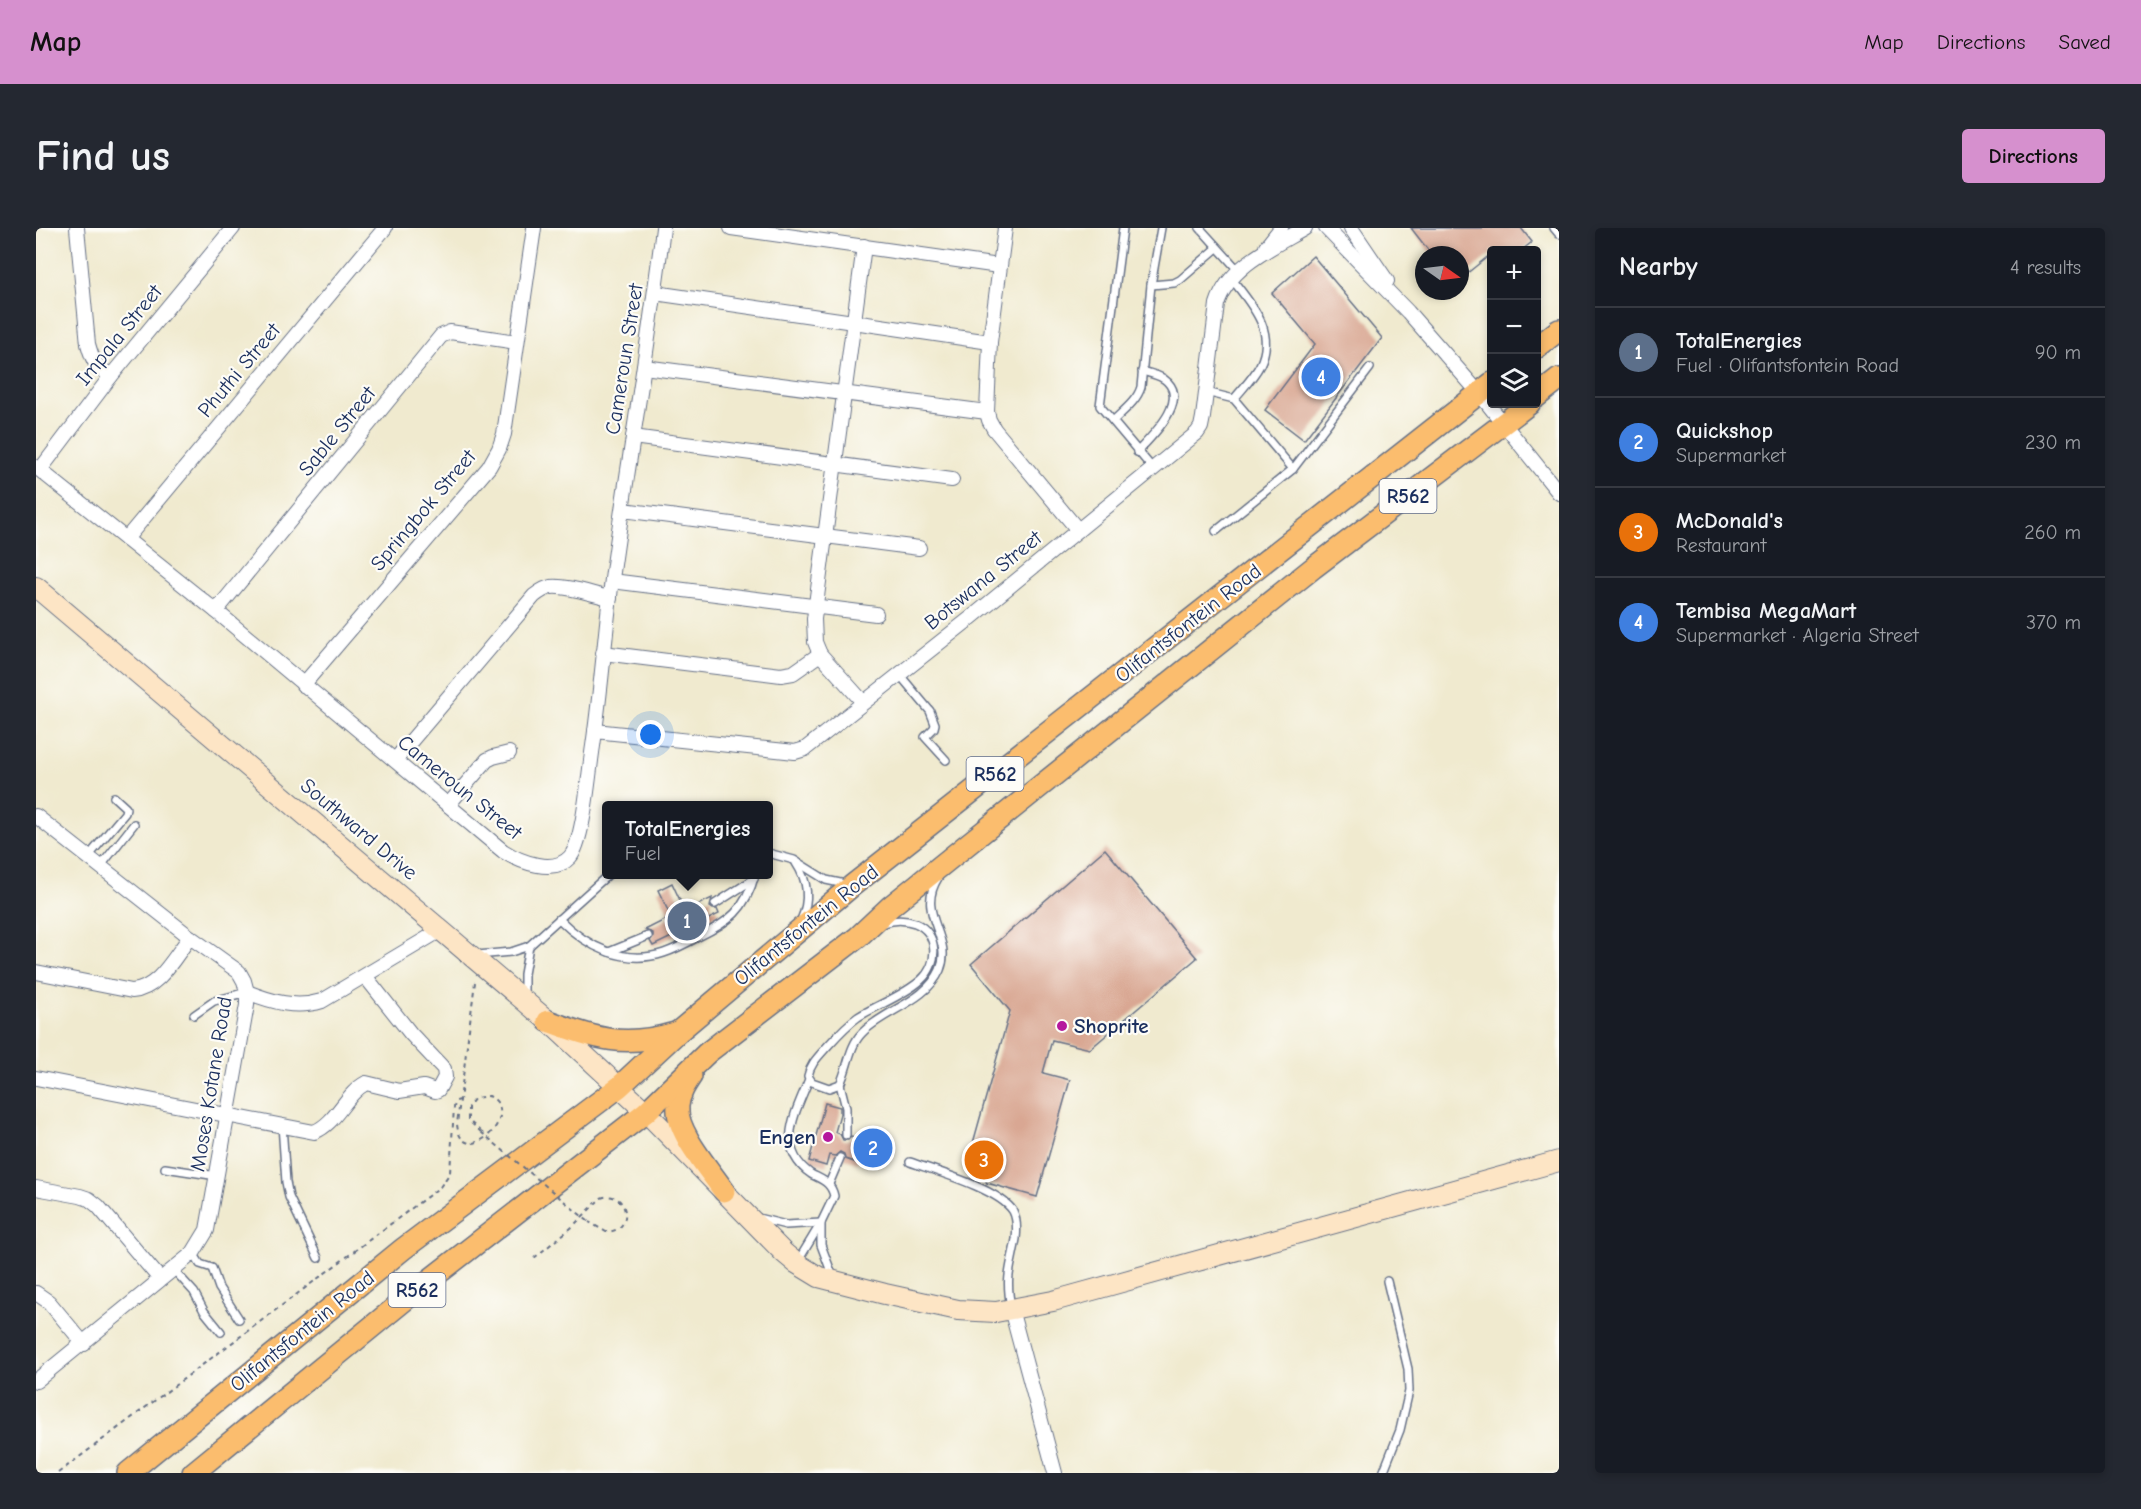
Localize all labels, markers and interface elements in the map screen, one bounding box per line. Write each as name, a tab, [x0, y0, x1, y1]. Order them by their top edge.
text: Map	[30, 26, 81, 58]
text: Map	[1864, 30, 1904, 54]
text: Directions	[1937, 30, 2026, 54]
text: Saved	[2059, 30, 2111, 54]
button: Directions	[1962, 129, 2105, 183]
text: Find us	[36, 132, 170, 181]
north arrow	[1415, 246, 1469, 300]
map controls	[1487, 246, 1541, 408]
button: +	[1487, 246, 1541, 300]
text: Nearby	[1619, 252, 1698, 282]
text: 4 results	[2010, 256, 2081, 279]
street label: Impala Street	[71, 279, 168, 390]
street label: Cameroun Street	[600, 281, 648, 436]
button: −	[1487, 300, 1541, 354]
street label: Phuthi Street	[193, 317, 286, 422]
text: TotalEnergies	[1676, 328, 1802, 354]
text: 1	[1635, 341, 1642, 364]
text: 90 m	[2035, 341, 2081, 364]
pin: 4	[1302, 354, 1340, 400]
button: layers	[1487, 354, 1541, 408]
text: Fuel · Olifantsfontein Road	[1676, 354, 1899, 377]
street label: Sable Street	[294, 381, 381, 481]
text: Quickshop	[1676, 418, 1773, 444]
text: 2	[1634, 431, 1643, 454]
text: 230 m	[2025, 431, 2081, 454]
street label: Springbok Street	[365, 444, 481, 575]
text: Supermarket	[1676, 444, 1786, 467]
road number: R562	[1380, 479, 1436, 513]
text: McDonald's	[1676, 508, 1783, 534]
text: 3	[1634, 521, 1643, 544]
text: 260 m	[2024, 521, 2081, 544]
street label: Botswana Street	[920, 525, 1047, 635]
text: Restaurant	[1676, 534, 1766, 557]
street label: Olifantsfontein Road	[1110, 559, 1266, 687]
text: Tembisa MegaMart	[1676, 598, 1856, 624]
text: 4	[1634, 611, 1643, 634]
text: 370 m	[2026, 611, 2081, 634]
text: Supermarket · Algeria Street	[1676, 624, 1919, 647]
your location	[636, 720, 665, 749]
street label: Cameroun Street	[393, 730, 528, 845]
road number: R562	[966, 757, 1024, 791]
street label: Southward Drive	[296, 773, 422, 885]
popup	[602, 801, 773, 879]
text: TotalEnergies	[625, 816, 750, 842]
text: Fuel	[625, 842, 661, 865]
street label: Olifantsfontein Road	[729, 859, 883, 991]
pin: 1	[668, 898, 706, 944]
street label: Moses Kotane Road	[185, 995, 237, 1173]
place label: Shoprite	[1074, 1014, 1149, 1038]
marker: Shoprite	[1055, 1019, 1069, 1033]
place label: Engen	[759, 1125, 816, 1149]
pin: 2	[854, 1126, 892, 1170]
marker: Engen	[821, 1130, 835, 1144]
pin: 3	[964, 1138, 1004, 1182]
street label: Olifantsfontein Road	[225, 1265, 379, 1397]
road number: R562	[388, 1273, 446, 1307]

